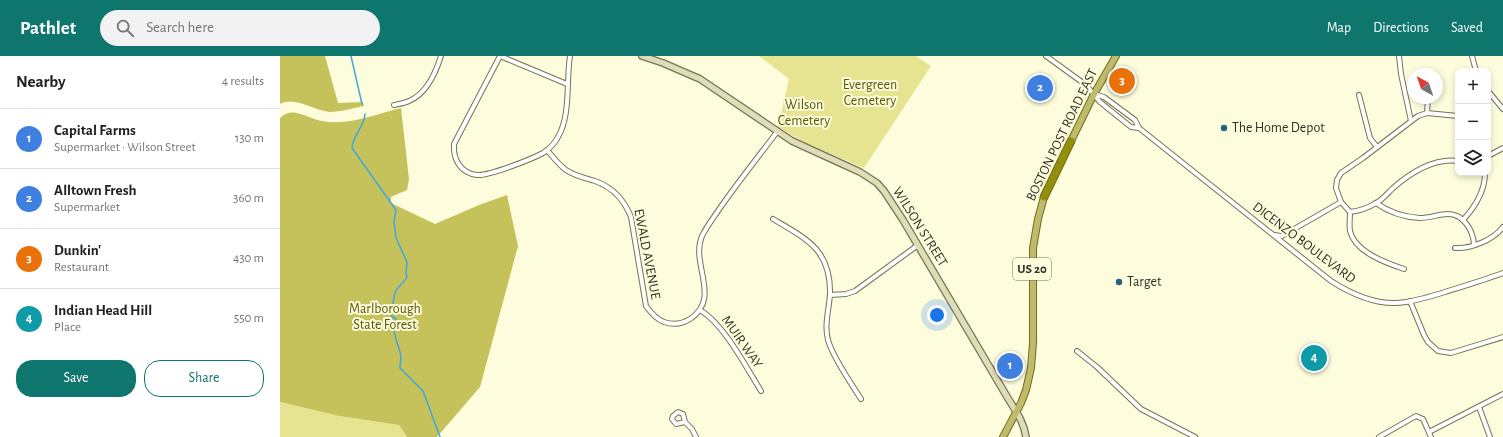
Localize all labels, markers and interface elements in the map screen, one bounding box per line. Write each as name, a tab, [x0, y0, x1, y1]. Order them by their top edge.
search box	[100, 10, 380, 46]
icon: search	[114, 17, 136, 39]
text: Pathlet	[20, 19, 76, 38]
text: Search here	[146, 20, 214, 35]
text: Map	[1327, 21, 1351, 35]
text: Directions	[1373, 21, 1429, 35]
text: Saved	[1451, 21, 1483, 35]
street label: BOSTON POST ROAD EAST	[1024, 66, 1100, 203]
pin: 3	[1109, 66, 1135, 96]
north arrow	[1407, 68, 1443, 104]
map controls	[1455, 68, 1491, 176]
button: +	[1455, 68, 1491, 104]
text: Nearby	[16, 73, 66, 90]
pin: 2	[1027, 73, 1053, 103]
text: 4 results	[222, 75, 264, 88]
park label: Evergreen Cemetery	[843, 78, 897, 108]
park label: Wilson Cemetery	[778, 98, 830, 128]
button: −	[1455, 104, 1491, 140]
place label: The Home Depot	[1232, 121, 1325, 135]
text: Capital Farms	[54, 123, 136, 138]
marker: The Home Depot	[1219, 123, 1229, 133]
text: 1	[27, 132, 31, 145]
text: 130 m	[235, 132, 264, 145]
button: layers	[1455, 140, 1491, 176]
text: Supermarket · Wilson Street	[54, 141, 196, 154]
text: Alltown Fresh	[54, 183, 136, 198]
street label: WILSON STREET	[890, 185, 950, 269]
text: 2	[26, 192, 32, 205]
text: 360 m	[233, 192, 264, 205]
street label: DICENZO BOULEVARD	[1250, 200, 1358, 286]
text: Supermarket	[54, 201, 120, 214]
street label: EWALD AVENUE	[631, 208, 663, 301]
text: Dunkin'	[54, 243, 101, 258]
text: 3	[26, 252, 32, 265]
text: 430 m	[233, 252, 264, 265]
road number: US 20	[1013, 258, 1051, 280]
text: Restaurant	[54, 261, 109, 274]
place label: Target	[1127, 275, 1162, 289]
marker: Target	[1114, 277, 1124, 287]
park label: Marlborough State Forest	[349, 302, 421, 332]
text: Indian Head Hill	[54, 303, 152, 318]
your location	[927, 305, 947, 325]
text: 4	[26, 312, 32, 325]
text: 550 m	[234, 312, 264, 325]
street label: MUIR WAY	[719, 313, 765, 371]
text: Place	[54, 321, 81, 334]
pin: 4	[1301, 343, 1327, 373]
pin: 1	[997, 351, 1023, 381]
button: Save	[16, 360, 136, 397]
button: Share	[144, 360, 264, 397]

